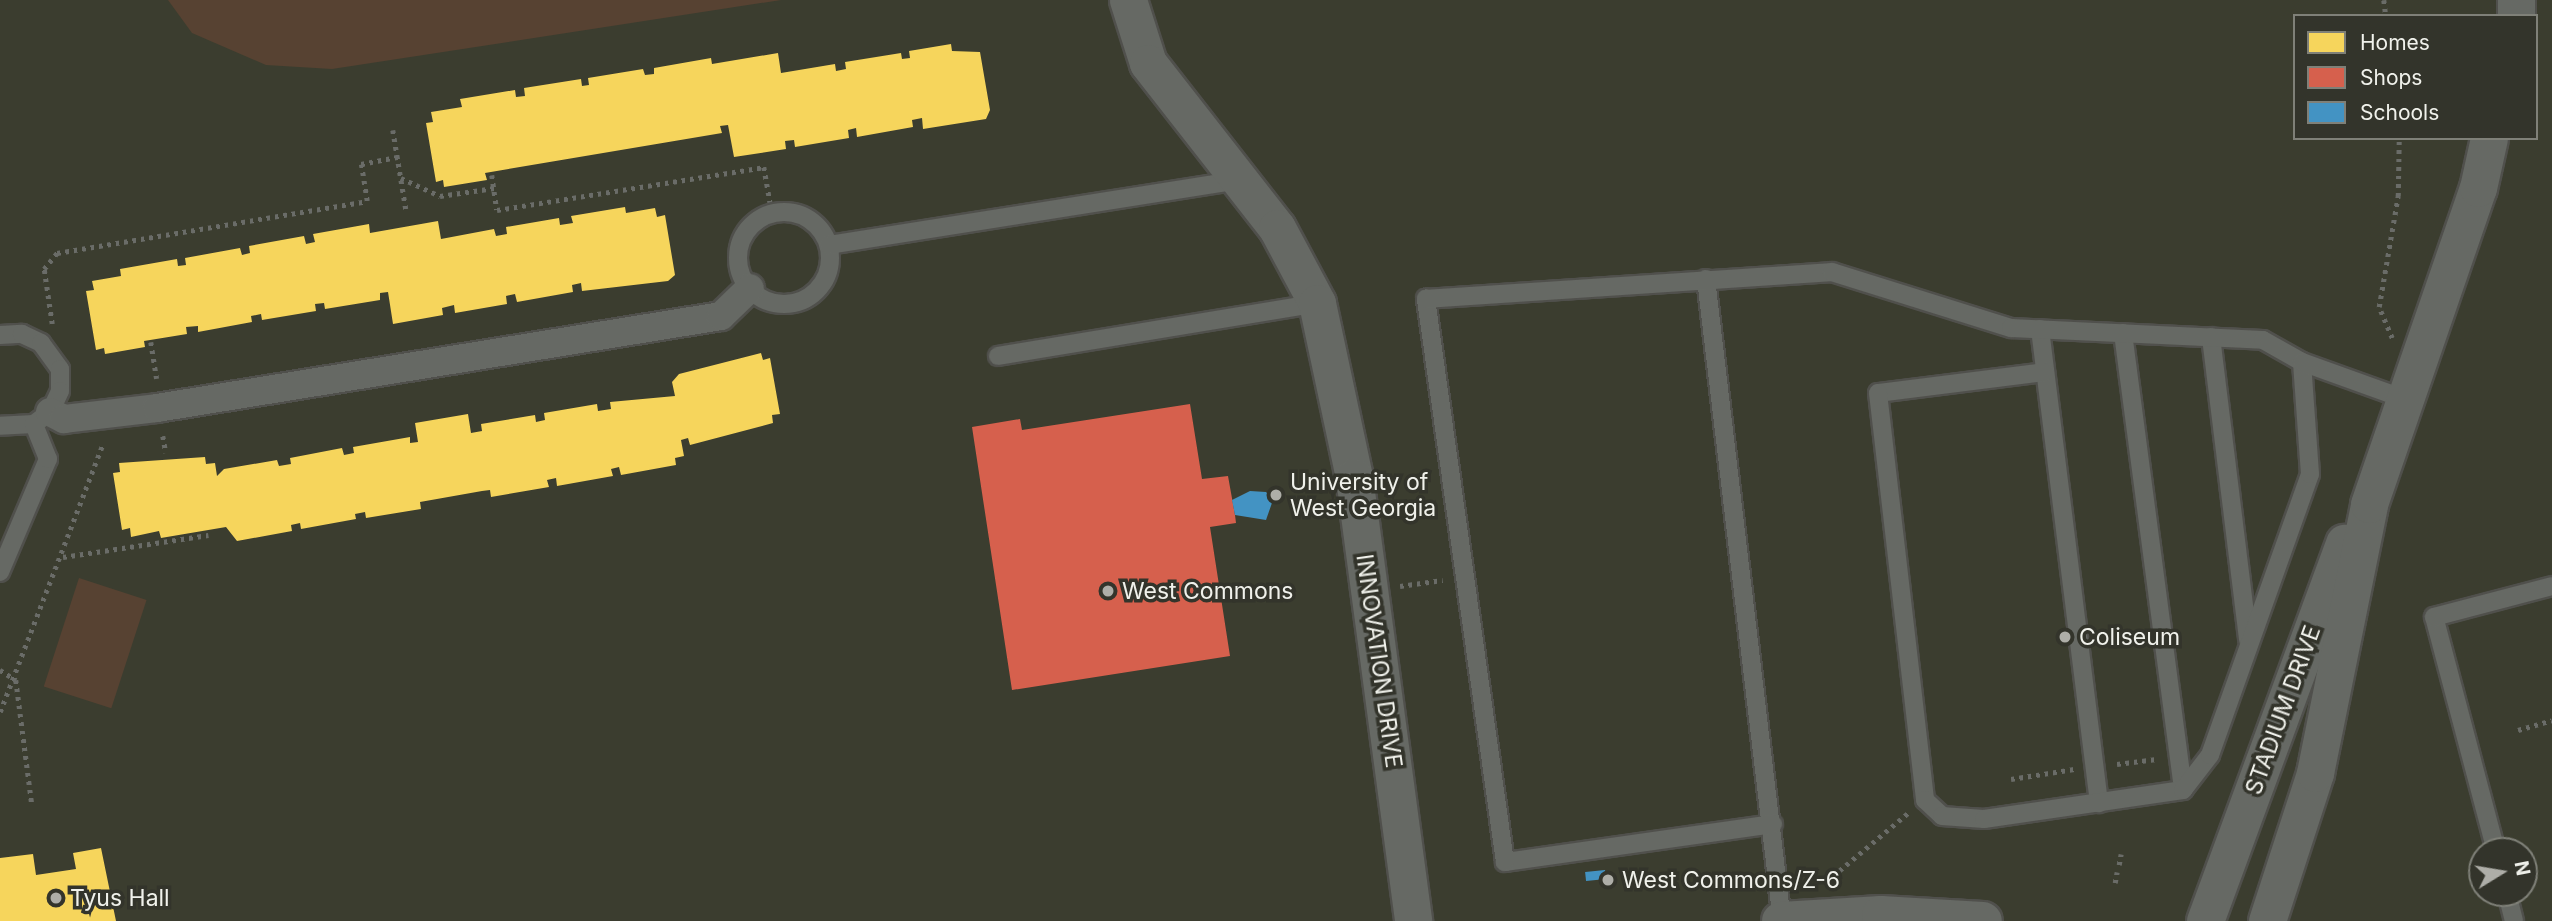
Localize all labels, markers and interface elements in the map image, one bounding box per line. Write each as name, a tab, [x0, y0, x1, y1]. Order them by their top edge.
legend	[2293, 14, 2538, 140]
text: Homes	[2360, 30, 2430, 55]
text: Shops	[2360, 65, 2422, 90]
text: Schools	[2360, 100, 2439, 125]
place label: University of West Georgia	[1290, 468, 1436, 522]
marker: University of West Georgia	[1268, 487, 1284, 503]
street label: INNOVATION DRIVE	[1350, 552, 1408, 770]
place label: West Commons	[1122, 577, 1293, 605]
marker: West Commons	[1100, 583, 1116, 599]
street label: STADIUM DRIVE	[2240, 622, 2326, 798]
place label: Coliseum	[2079, 623, 2180, 651]
marker: Coliseum	[2057, 629, 2073, 645]
north arrow	[2468, 837, 2538, 907]
text: N	[2509, 859, 2535, 878]
place label: West Commons/Z-6	[1622, 866, 1840, 894]
marker: West Commons/Z-6	[1600, 872, 1616, 888]
place label: Tyus Hall	[70, 884, 170, 912]
marker: Tyus Hall	[48, 890, 64, 906]

